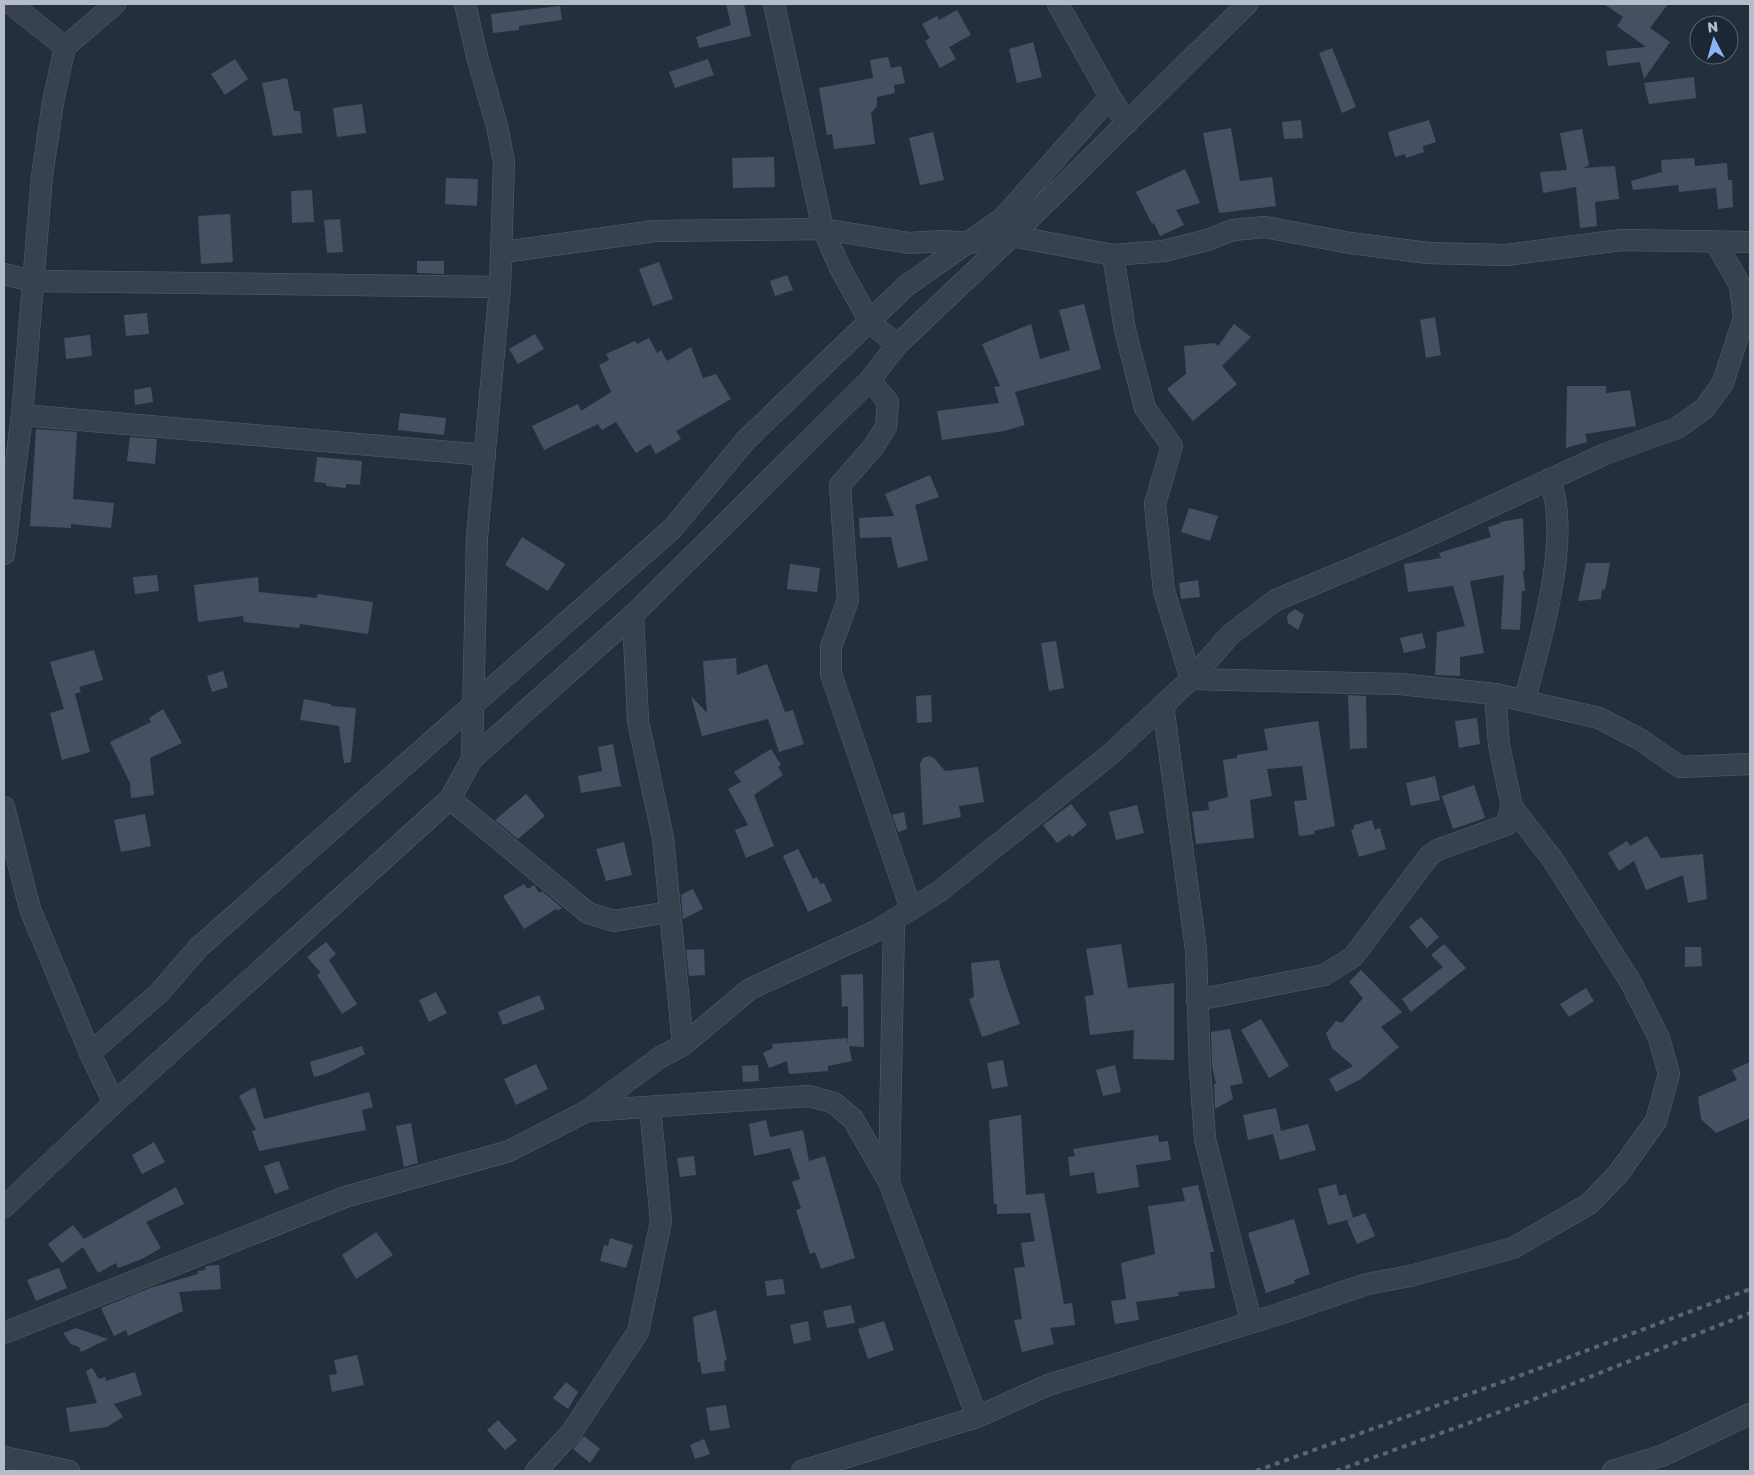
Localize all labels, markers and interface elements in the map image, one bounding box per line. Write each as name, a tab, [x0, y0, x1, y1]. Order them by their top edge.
north arrow	[1689, 15, 1739, 65]
text: N	[1706, 18, 1719, 36]

